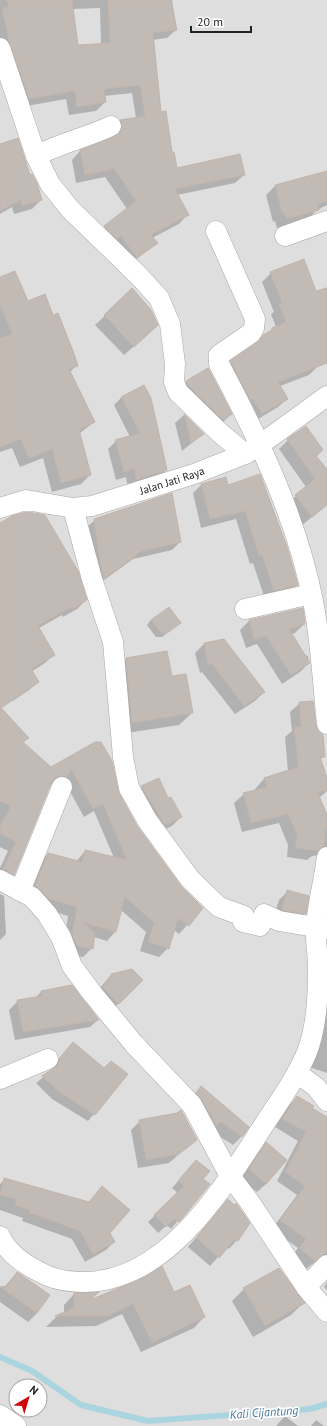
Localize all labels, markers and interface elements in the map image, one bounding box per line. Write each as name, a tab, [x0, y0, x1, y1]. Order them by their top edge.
scale bar	[191, 8, 251, 34]
text: 20 m	[197, 14, 223, 29]
street label: Jalan Jati Raya	[137, 464, 207, 498]
north arrow	[8, 1378, 48, 1418]
text: N	[27, 1382, 41, 1398]
water label: Kali Cijantung	[229, 1402, 299, 1422]

